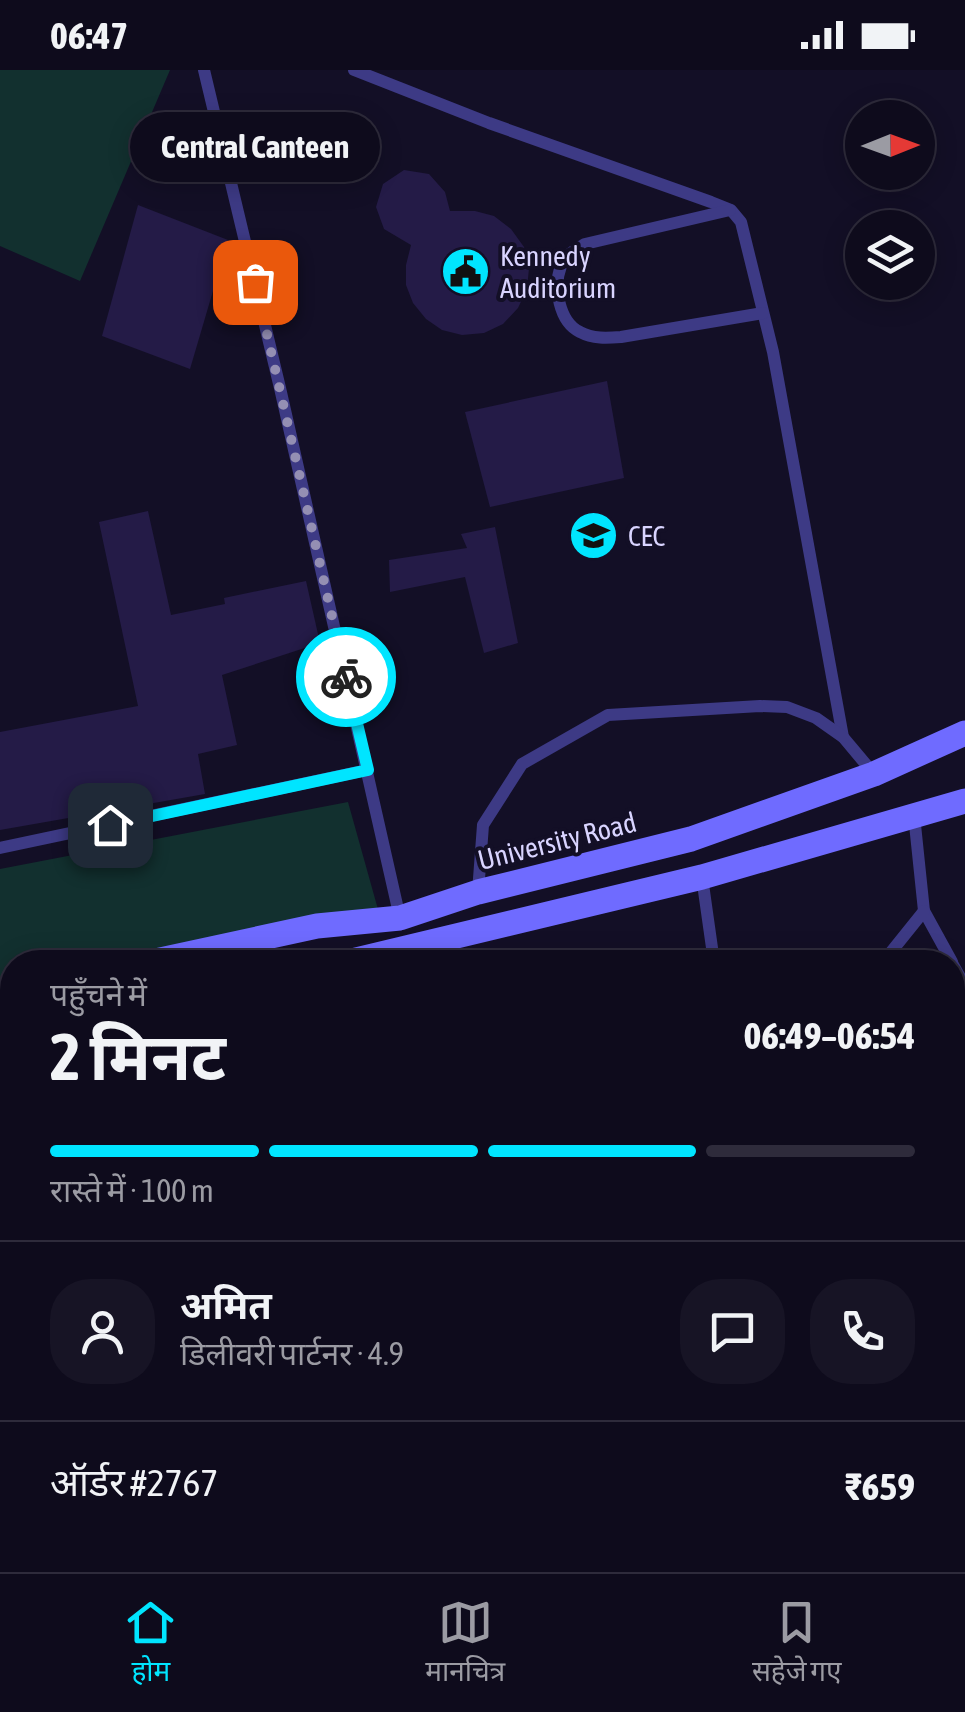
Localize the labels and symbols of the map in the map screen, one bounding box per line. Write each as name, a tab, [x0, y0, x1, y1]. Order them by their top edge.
north arrow	[845, 100, 935, 190]
callout: Central Canteen	[130, 112, 380, 182]
pin	[213, 240, 298, 325]
place label: Kennedy Auditorium	[500, 240, 616, 304]
public building icon: Kennedy Auditorium	[439, 246, 491, 298]
school or university icon: CEC	[567, 510, 619, 562]
place label: CEC	[628, 520, 666, 552]
courier	[296, 627, 396, 727]
pin	[68, 783, 153, 868]
street label: University Road	[475, 806, 639, 876]

